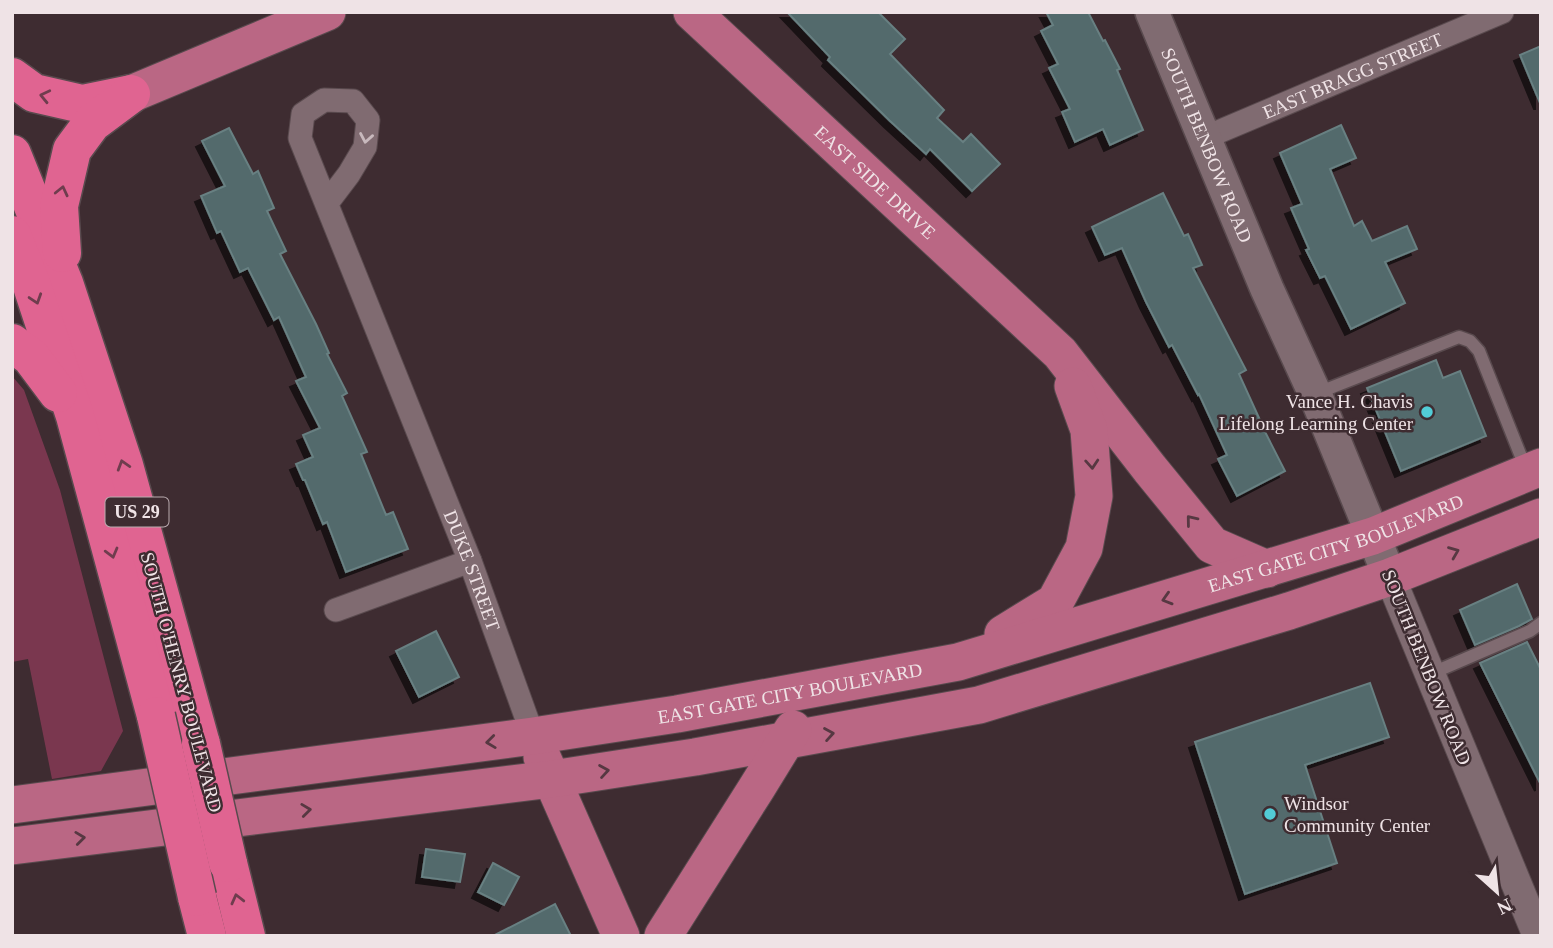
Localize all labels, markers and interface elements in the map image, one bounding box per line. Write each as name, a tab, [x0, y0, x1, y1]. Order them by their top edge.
street label: EAST BRAGG STREET	[1260, 28, 1446, 123]
street label: SOUTH BENBOW ROAD	[1157, 45, 1256, 246]
one-way arrow	[39, 89, 51, 104]
street label: EAST SIDE DRIVE	[810, 121, 940, 243]
one-way arrow	[359, 132, 374, 144]
one-way arrow	[54, 185, 68, 197]
one-way arrow	[28, 292, 42, 304]
place label: Vance H. Chavis Lifelong Learning Center	[1219, 391, 1414, 434]
marker: Vance H. Chavis Lifelong Learning Center	[1419, 404, 1435, 420]
one-way arrow	[1084, 459, 1099, 470]
one-way arrow	[117, 460, 132, 472]
street label: EAST GATE CITY BOULEVARD	[1206, 490, 1466, 596]
road number: US 29	[106, 498, 168, 526]
street label: DUKE STREET	[440, 507, 504, 634]
one-way arrow	[1187, 516, 1199, 529]
one-way arrow	[104, 546, 118, 558]
one-way arrow	[1446, 546, 1459, 560]
street label: SOUTH O'HENRY BOULEVARD	[137, 550, 226, 814]
street label: SOUTH BENBOW ROAD	[1378, 567, 1475, 768]
one-way arrow	[1162, 590, 1174, 605]
street label: EAST GATE CITY BOULEVARD	[656, 659, 924, 728]
one-way arrow	[823, 727, 835, 742]
one-way arrow	[485, 734, 496, 749]
one-way arrow	[598, 764, 610, 779]
place label: Windsor Community Center	[1284, 793, 1431, 836]
one-way arrow	[300, 802, 312, 817]
marker: Windsor Community Center	[1262, 806, 1278, 822]
one-way arrow	[74, 830, 86, 845]
north arrow	[1462, 857, 1532, 927]
one-way arrow	[231, 894, 245, 906]
text: N	[1493, 894, 1515, 919]

